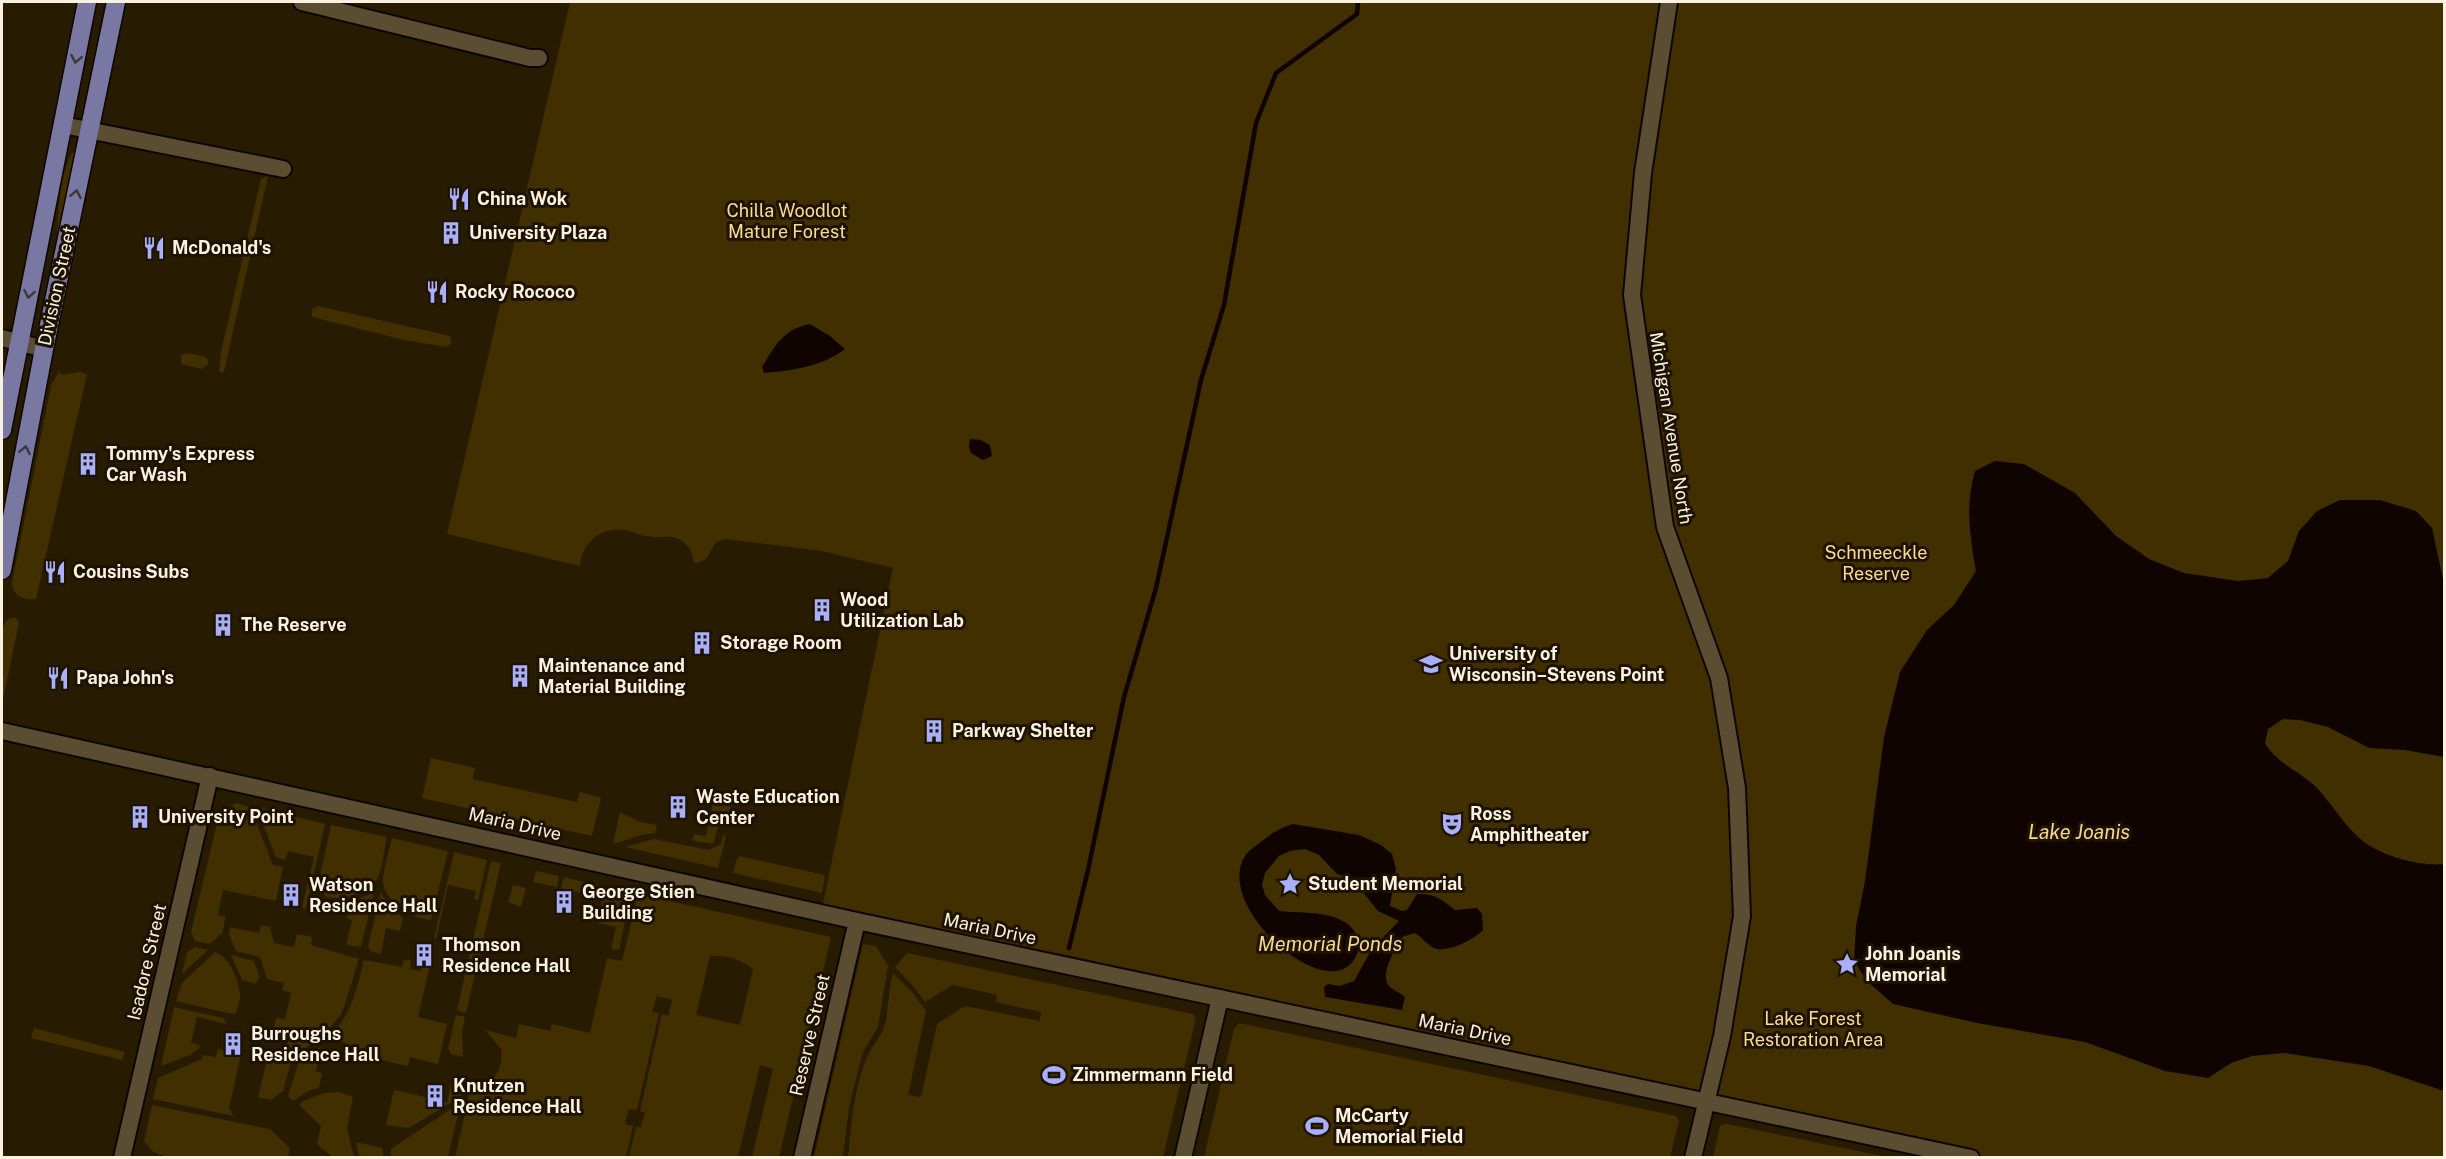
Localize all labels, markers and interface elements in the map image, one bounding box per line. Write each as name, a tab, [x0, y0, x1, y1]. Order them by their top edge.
one-way arrow	[70, 54, 83, 64]
restaurant icon: China Wok	[446, 186, 472, 212]
place label: China Wok	[477, 188, 568, 209]
one-way arrow	[69, 189, 82, 199]
park label: Chilla Woodlot Mature Forest	[726, 200, 848, 242]
building icon: University Plaza	[438, 220, 464, 246]
place label: University Plaza	[469, 222, 607, 243]
street label: Division Street	[34, 224, 79, 348]
restaurant icon: McDonald's	[141, 235, 167, 261]
place label: McDonald's	[172, 237, 271, 258]
restaurant icon: Rocky Rococo	[424, 279, 450, 305]
place label: Rocky Rococo	[455, 281, 575, 302]
one-way arrow	[23, 288, 36, 298]
street label: Michigan Avenue North	[1646, 330, 1697, 526]
place label: Tommy's Express Car Wash	[106, 443, 255, 485]
one-way arrow	[18, 446, 31, 456]
building icon: Tommy's Express Car Wash	[75, 451, 101, 477]
park label: Schmeeckle Reserve	[1824, 542, 1928, 584]
restaurant icon: Cousins Subs	[42, 559, 68, 585]
place label: Cousins Subs	[73, 561, 189, 582]
place label: Wood Utilization Lab	[840, 589, 964, 631]
building icon: Wood Utilization Lab	[809, 597, 835, 623]
building icon: The Reserve	[210, 612, 236, 638]
place label: The Reserve	[241, 614, 347, 635]
building icon: Storage Room	[689, 630, 715, 656]
place label: Storage Room	[720, 632, 842, 653]
place label: University of Wisconsin–Stevens Point	[1449, 643, 1664, 685]
school or university icon: University of Wisconsin–Stevens Point	[1418, 651, 1444, 677]
place label: Maintenance and Material Building	[538, 655, 686, 697]
building icon: Maintenance and Material Building	[507, 663, 533, 689]
restaurant icon: Papa John's	[45, 665, 71, 691]
place label: Papa John's	[76, 667, 174, 688]
building icon: Parkway Shelter	[921, 718, 947, 744]
place label: Parkway Shelter	[952, 720, 1094, 741]
place label: Waste Education Center	[696, 786, 840, 828]
building icon: Waste Education Center	[665, 794, 691, 820]
street label: Maria Drive	[467, 803, 564, 844]
place label: Ross Amphitheater	[1470, 803, 1590, 845]
building icon: University Point	[127, 804, 153, 830]
place label: University Point	[158, 806, 294, 827]
theatre icon: Ross Amphitheater	[1439, 811, 1465, 837]
water label: Lake Joanis	[2028, 820, 2130, 844]
place icon: Student Memorial	[1277, 871, 1303, 897]
place label: Student Memorial	[1308, 873, 1463, 894]
place label: Watson Residence Hall	[309, 874, 438, 916]
place label: George Stien Building	[582, 881, 695, 923]
building icon: Watson Residence Hall	[278, 882, 304, 908]
building icon: George Stien Building	[551, 889, 577, 915]
street label: Isadore Street	[123, 902, 170, 1022]
street label: Maria Drive	[942, 908, 1039, 949]
water label: Memorial Ponds	[1258, 932, 1402, 956]
place label: Thomson Residence Hall	[442, 934, 571, 976]
building icon: Thomson Residence Hall	[411, 942, 437, 968]
place label: John Joanis Memorial	[1865, 943, 1961, 985]
place icon: John Joanis Memorial	[1834, 951, 1860, 977]
street label: Reserve Street	[785, 972, 834, 1098]
park label: Lake Forest Restoration Area	[1743, 1008, 1883, 1050]
street label: Maria Drive	[1417, 1009, 1514, 1050]
place label: Burroughs Residence Hall	[251, 1023, 380, 1065]
building icon: Burroughs Residence Hall	[220, 1031, 246, 1057]
sports icon: Zimmermann Field	[1041, 1062, 1067, 1088]
place label: Zimmermann Field	[1072, 1064, 1233, 1085]
place label: Knutzen Residence Hall	[453, 1075, 582, 1117]
building icon: Knutzen Residence Hall	[422, 1083, 448, 1109]
place label: McCarty Memorial Field	[1335, 1105, 1463, 1147]
sports icon: McCarty Memorial Field	[1304, 1113, 1330, 1139]

